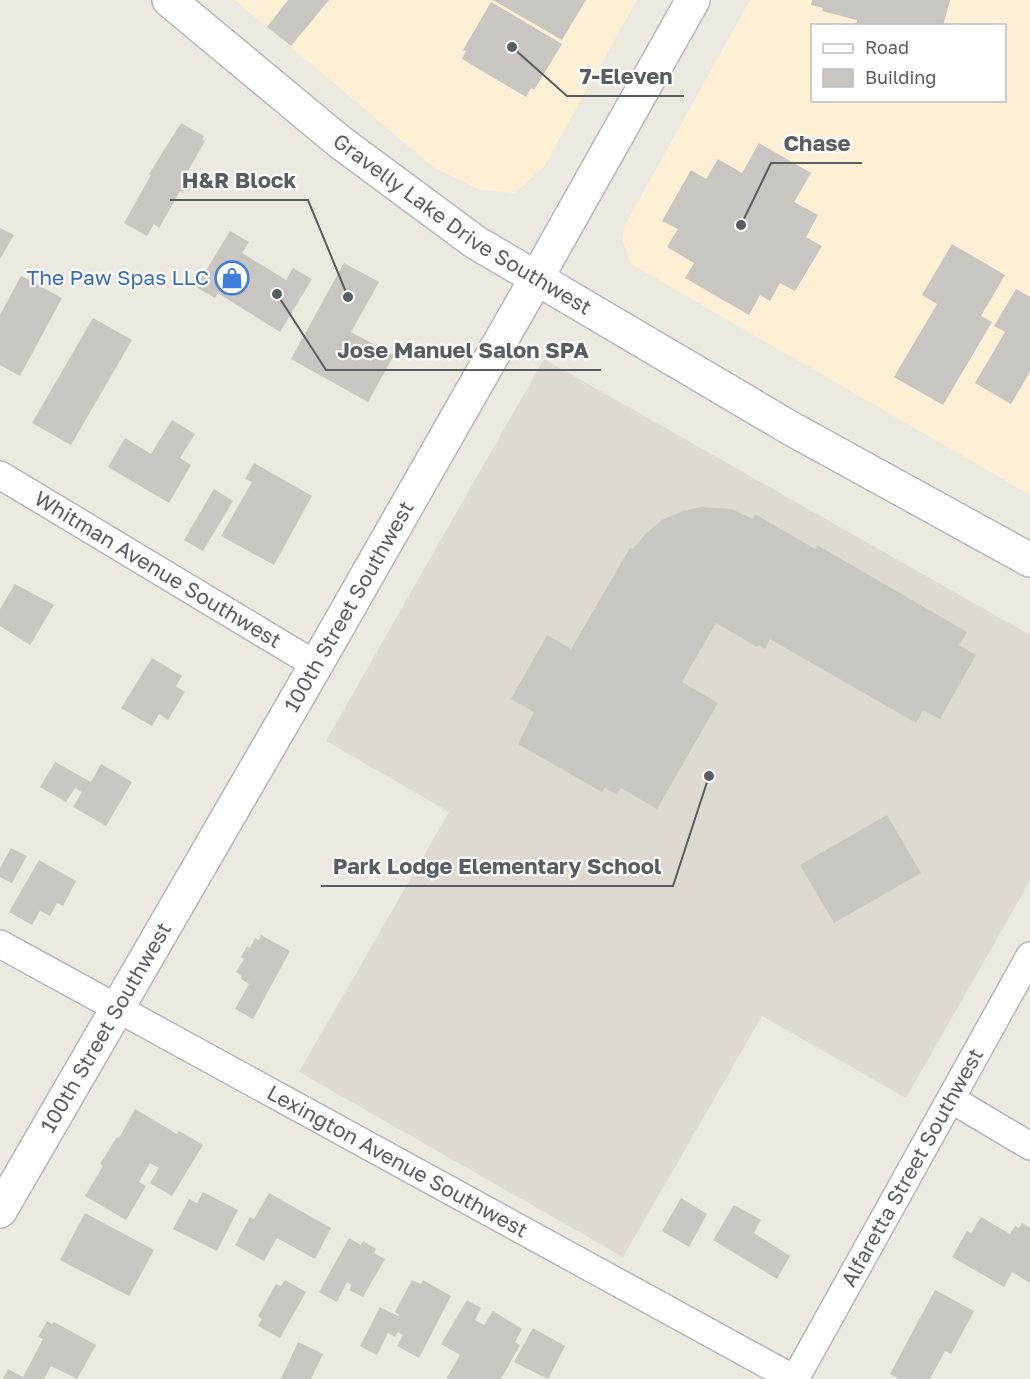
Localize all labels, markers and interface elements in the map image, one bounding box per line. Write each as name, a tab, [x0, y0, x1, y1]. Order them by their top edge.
legend	[811, 24, 1006, 102]
text: Road	[865, 36, 909, 58]
callout: 7-Eleven	[567, 56, 684, 96]
text: 7-Eleven	[580, 62, 672, 89]
text: Building	[865, 66, 936, 88]
callout: Chase	[771, 123, 862, 163]
street label: Gravelly Lake Drive Southwest	[328, 127, 597, 320]
text: Chase	[784, 129, 851, 156]
callout: H&R Block	[170, 160, 308, 200]
text: H&R Block	[182, 166, 296, 193]
shop icon: The Paw Spas LLC	[214, 260, 250, 296]
place label: The Paw Spas LLC	[26, 264, 209, 290]
callout: Jose Manuel Salon SPA	[326, 330, 601, 370]
text: Jose Manuel Salon SPA	[337, 336, 589, 363]
street label: Whitman Avenue Southwest	[30, 485, 286, 653]
street label: 100th Street Southwest	[278, 496, 419, 716]
callout: Park Lodge Elementary School	[321, 846, 673, 886]
text: Park Lodge Elementary School	[333, 852, 661, 879]
street label: 100th Street Southwest	[34, 917, 176, 1137]
street label: Alfaretta Street Southwest	[835, 1043, 988, 1291]
street label: Lexington Avenue Southwest	[263, 1079, 533, 1243]

